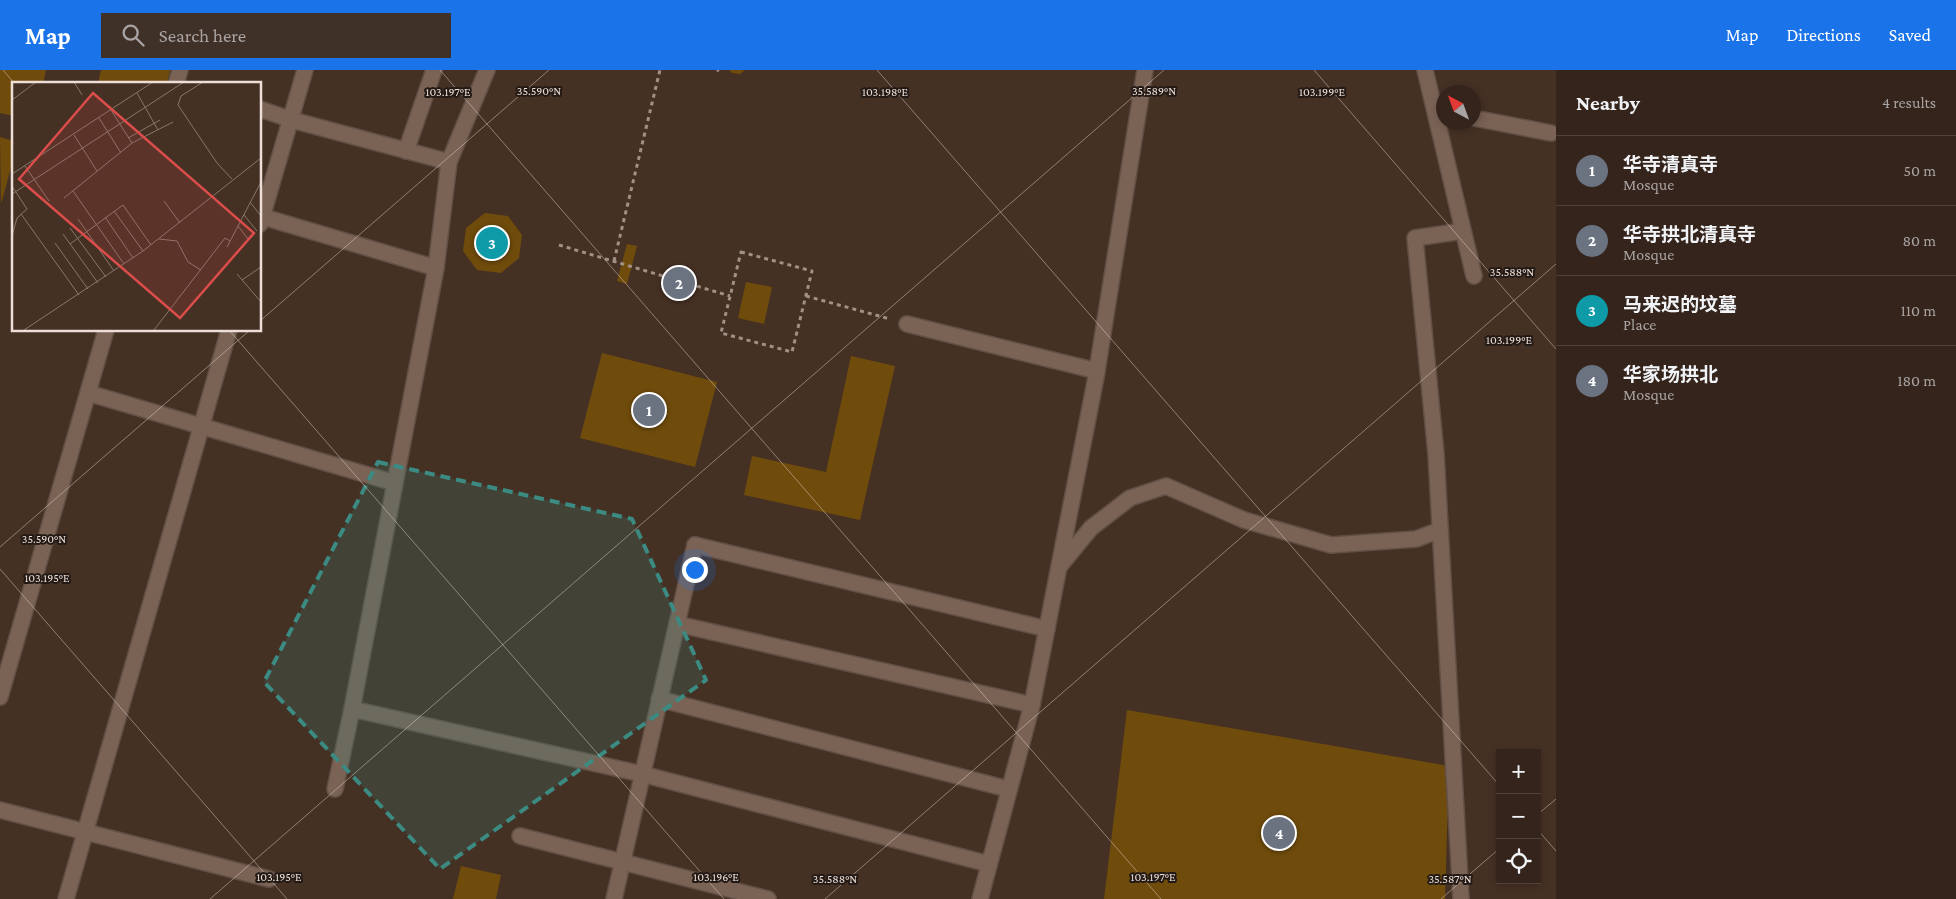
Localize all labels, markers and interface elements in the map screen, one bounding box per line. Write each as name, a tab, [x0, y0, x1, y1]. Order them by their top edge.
search box	[101, 13, 451, 58]
icon: search	[119, 21, 147, 49]
text: Map	[25, 22, 71, 49]
text: Search here	[159, 25, 246, 46]
text: Map	[1726, 25, 1758, 45]
text: Directions	[1786, 25, 1861, 45]
text: Saved	[1889, 25, 1931, 45]
inset map	[12, 82, 261, 331]
text: 35.590°N	[517, 84, 561, 98]
text: 35.589°N	[1132, 84, 1176, 98]
text: 103.197°E	[425, 85, 471, 99]
text: 103.198°E	[862, 85, 909, 99]
text: 103.199°E	[1299, 85, 1345, 99]
north arrow	[1436, 85, 1481, 130]
text: Nearby	[1576, 91, 1640, 115]
text: 4 results	[1882, 94, 1936, 111]
text: 华寺清真寺	[1623, 154, 1718, 175]
text: 1	[1589, 162, 1595, 179]
text: 50 m	[1904, 162, 1936, 179]
text: Mosque	[1623, 176, 1674, 193]
pin: 3	[476, 224, 508, 262]
text: 华寺拱北清真寺	[1623, 224, 1756, 245]
text: 2	[1588, 232, 1596, 249]
text: 80 m	[1902, 232, 1936, 249]
text: Mosque	[1623, 246, 1674, 263]
pin: 2	[663, 264, 695, 302]
text: 35.588°N	[1490, 265, 1534, 279]
text: 马来迟的坟墓	[1623, 294, 1737, 315]
text: 3	[1588, 302, 1596, 319]
text: 110 m	[1900, 302, 1936, 319]
text: Place	[1623, 316, 1656, 333]
text: 103.199°E	[1486, 333, 1532, 347]
text: 华家场拱北	[1623, 364, 1718, 385]
text: 4	[1588, 372, 1596, 389]
text: 180 m	[1897, 372, 1936, 389]
text: Mosque	[1623, 386, 1674, 403]
pin: 1	[633, 391, 665, 429]
text: 35.590°N	[22, 532, 66, 546]
your location	[682, 557, 708, 583]
text: 103.195°E	[24, 571, 70, 585]
map controls	[1496, 749, 1541, 884]
button: +	[1496, 749, 1541, 794]
button: −	[1496, 794, 1541, 839]
pin: 4	[1263, 814, 1295, 852]
button: locate	[1496, 839, 1541, 884]
text: 103.195°E	[256, 870, 302, 884]
text: 103.196°E	[693, 870, 739, 884]
text: 103.197°E	[1130, 870, 1176, 884]
text: 35.588°N	[813, 872, 857, 886]
text: 35.587°N	[1428, 872, 1472, 886]

